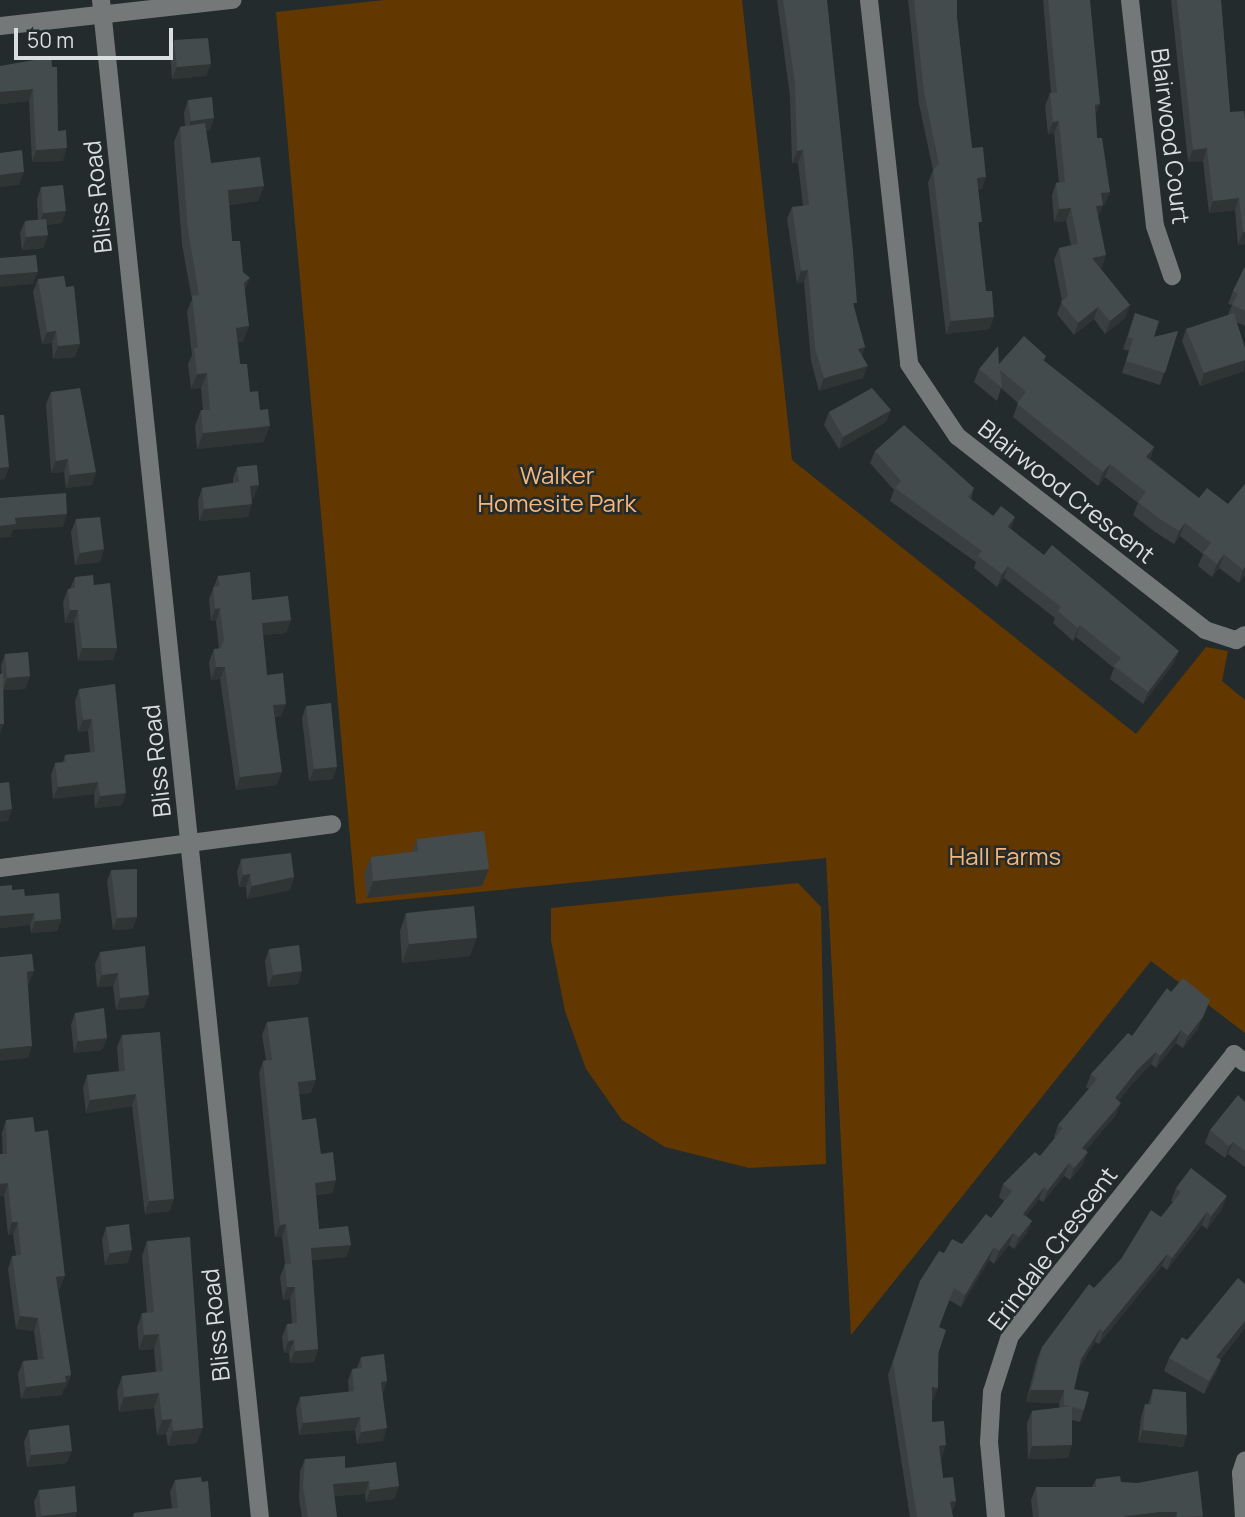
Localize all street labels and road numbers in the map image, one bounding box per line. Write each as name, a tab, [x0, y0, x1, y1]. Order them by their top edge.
street label: Blairwood Court	[1146, 46, 1196, 226]
street label: Bliss Road	[77, 139, 117, 255]
street label: Blairwood Crescent	[973, 413, 1161, 569]
street label: Bliss Road	[136, 703, 176, 819]
street label: Erindale Crescent	[981, 1161, 1123, 1335]
street label: Bliss Road	[195, 1267, 235, 1383]

